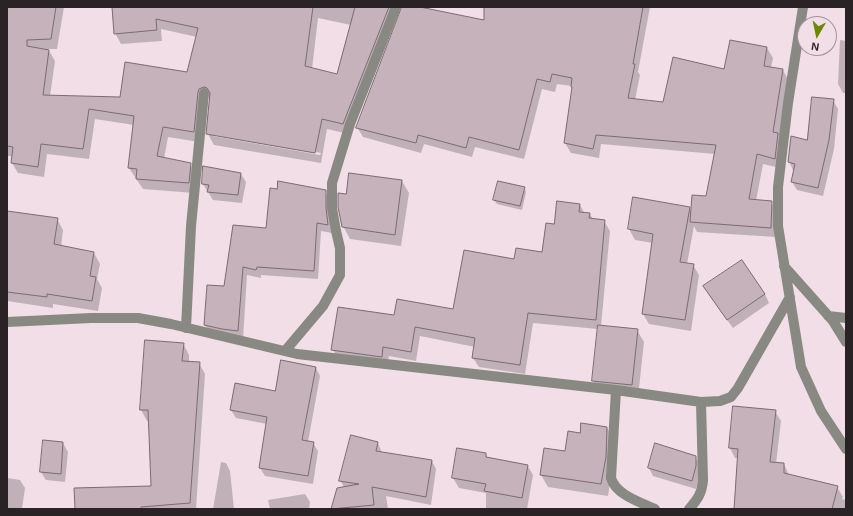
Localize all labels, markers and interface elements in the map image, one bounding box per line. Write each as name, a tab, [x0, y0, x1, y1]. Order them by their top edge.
north arrow	[797, 16, 837, 56]
text: N	[810, 40, 820, 53]

